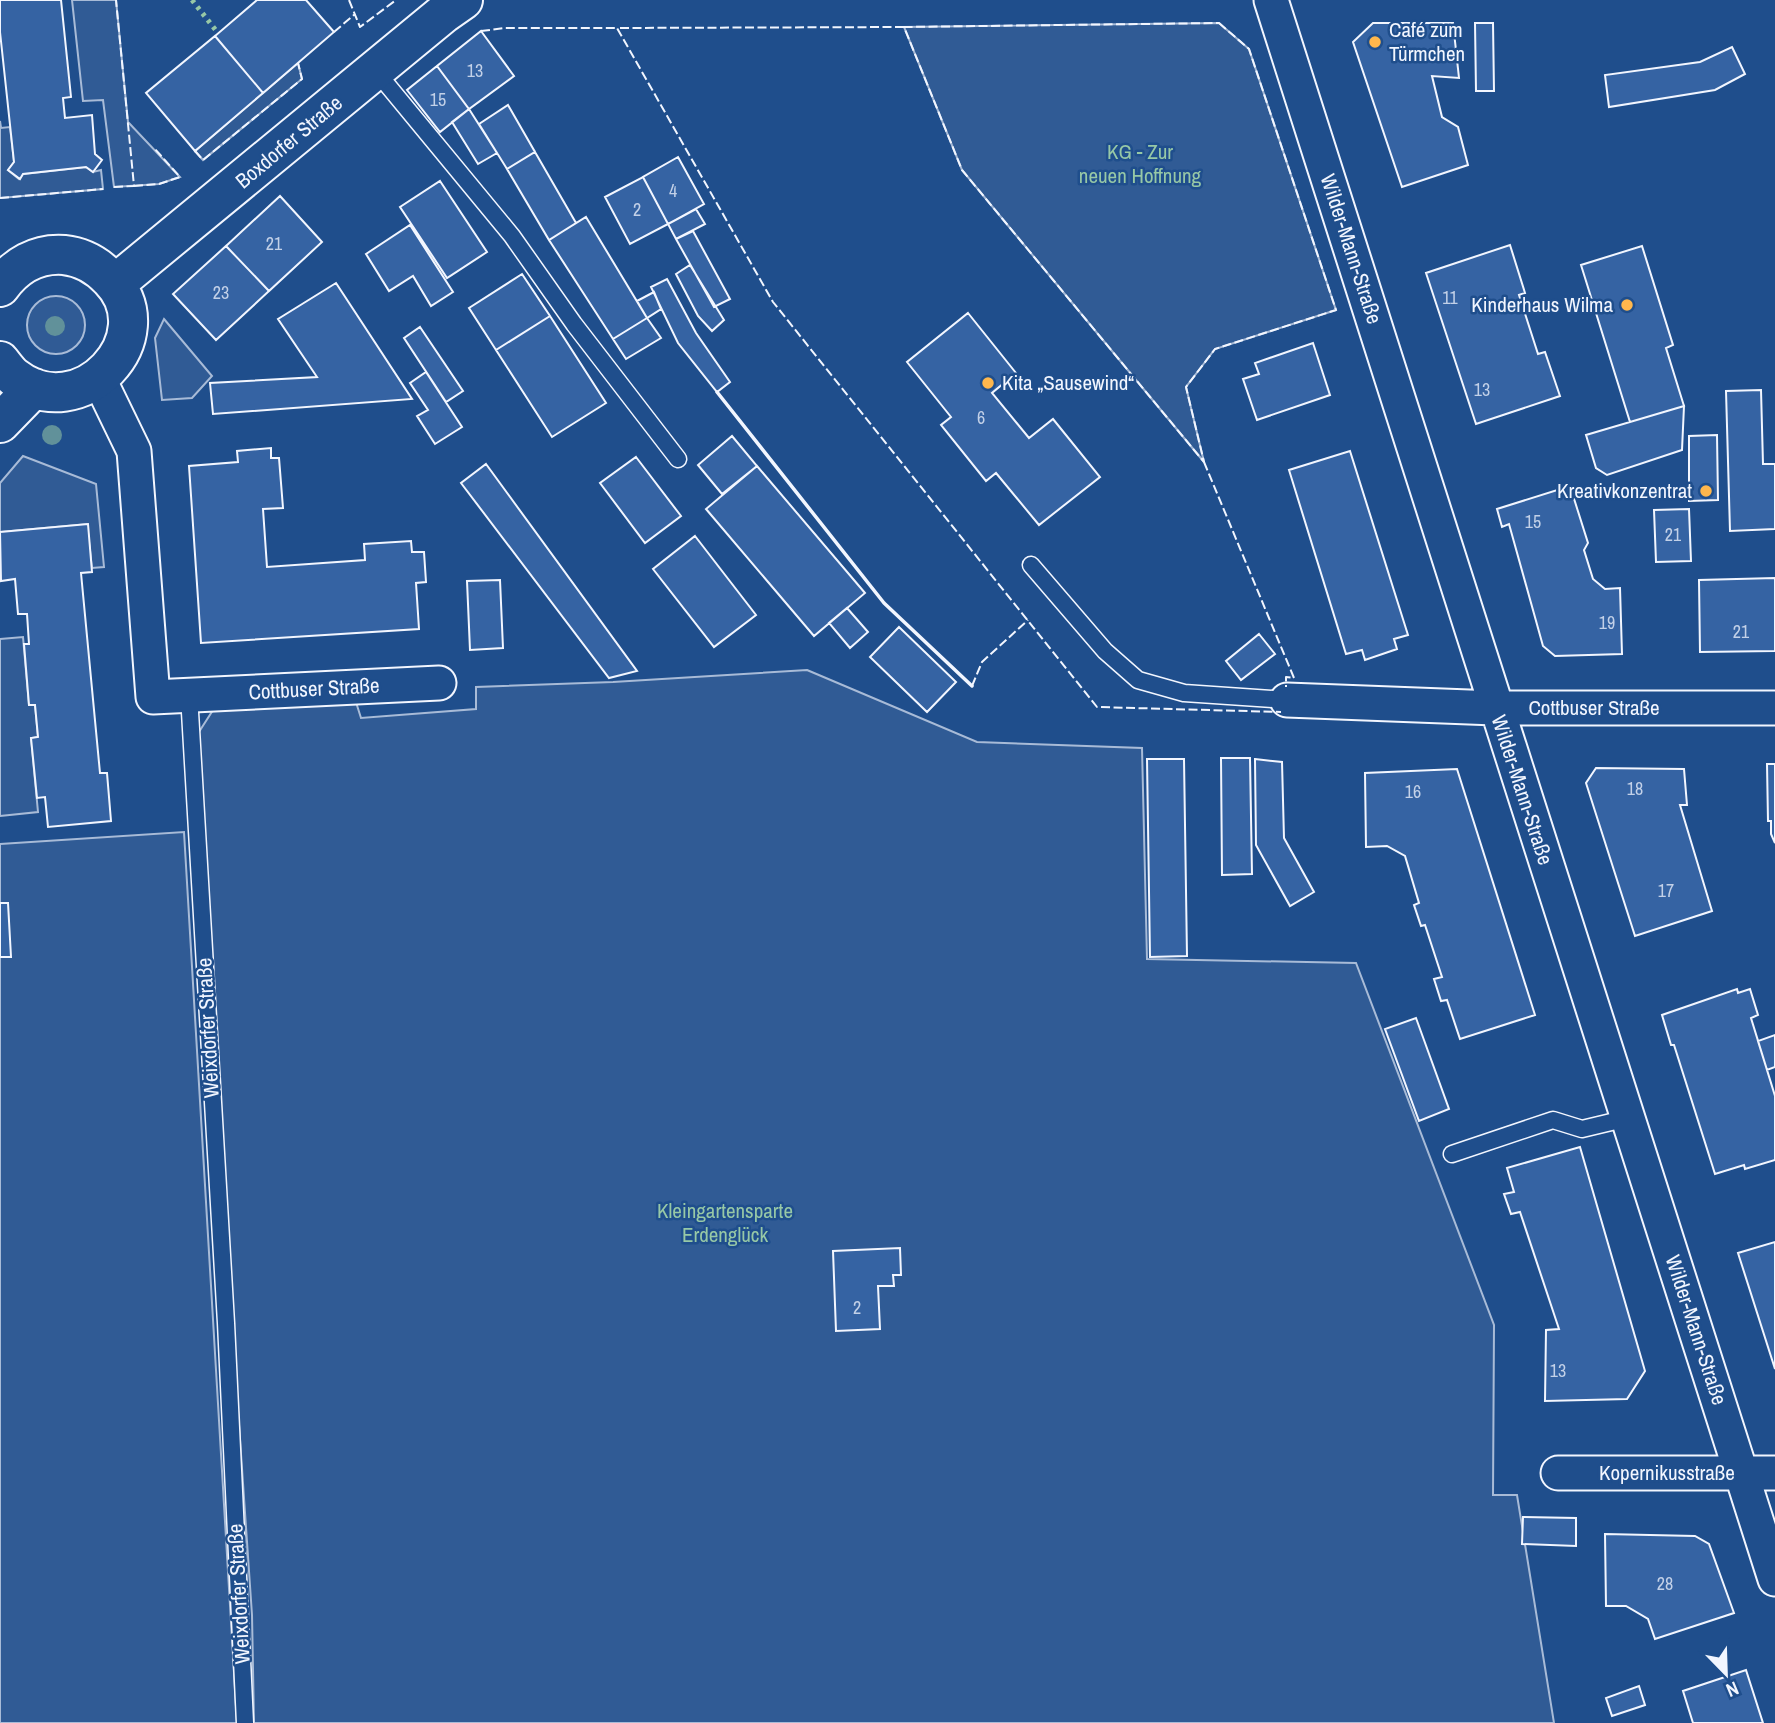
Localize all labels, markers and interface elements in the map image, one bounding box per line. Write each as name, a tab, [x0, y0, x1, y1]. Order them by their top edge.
place label: Café zum Türmchen	[1389, 15, 1465, 68]
marker: Café zum Türmchen	[1367, 34, 1383, 50]
house number: 13	[467, 58, 483, 83]
house number: 15	[430, 87, 446, 112]
street label: Boxdorfer Straße	[229, 88, 348, 195]
park label: KG - Zur neuen Hoffnung	[1079, 137, 1202, 190]
street label: Wilder-Mann-Straße	[1314, 170, 1389, 327]
house number: 4	[669, 178, 677, 203]
house number: 2	[633, 197, 641, 222]
house number: 21	[266, 231, 283, 256]
house number: 23	[213, 280, 229, 305]
house number: 11	[1442, 285, 1458, 310]
place label: Kinderhaus Wilma	[1471, 290, 1613, 319]
marker: Kinderhaus Wilma	[1619, 297, 1635, 313]
place label: Kita „Sausewind“	[1002, 368, 1134, 397]
marker: Kita „Sausewind“	[980, 375, 996, 391]
house number: 13	[1474, 377, 1490, 402]
house number: 6	[977, 405, 985, 430]
place label: Kreativkonzentrat	[1557, 476, 1692, 505]
marker: Kreativkonzentrat	[1698, 483, 1714, 499]
house number: 15	[1525, 509, 1541, 534]
house number: 21	[1665, 522, 1682, 547]
house number: 19	[1599, 610, 1615, 635]
house number: 21	[1733, 619, 1750, 644]
street label: Cottbuser Straße	[248, 671, 380, 706]
street label: Cottbuser Straße	[1528, 693, 1660, 722]
street label: Wilder-Mann-Straße	[1485, 711, 1560, 868]
house number: 18	[1627, 776, 1643, 801]
house number: 16	[1405, 779, 1421, 804]
house number: 17	[1658, 878, 1674, 903]
street label: Weixdorfer Straße	[189, 957, 226, 1099]
park label: Kleingartensparte Erdenglück	[657, 1196, 793, 1249]
street label: Wilder-Mann-Straße	[1659, 1251, 1734, 1408]
house number: 2	[853, 1295, 861, 1320]
house number: 13	[1550, 1358, 1566, 1383]
street label: Kopernikusstraße	[1599, 1458, 1735, 1487]
street label: Weixdorfer Straße	[220, 1523, 257, 1665]
house number: 28	[1657, 1571, 1673, 1596]
north arrow	[1691, 1639, 1761, 1709]
text: N	[1722, 1675, 1743, 1704]

